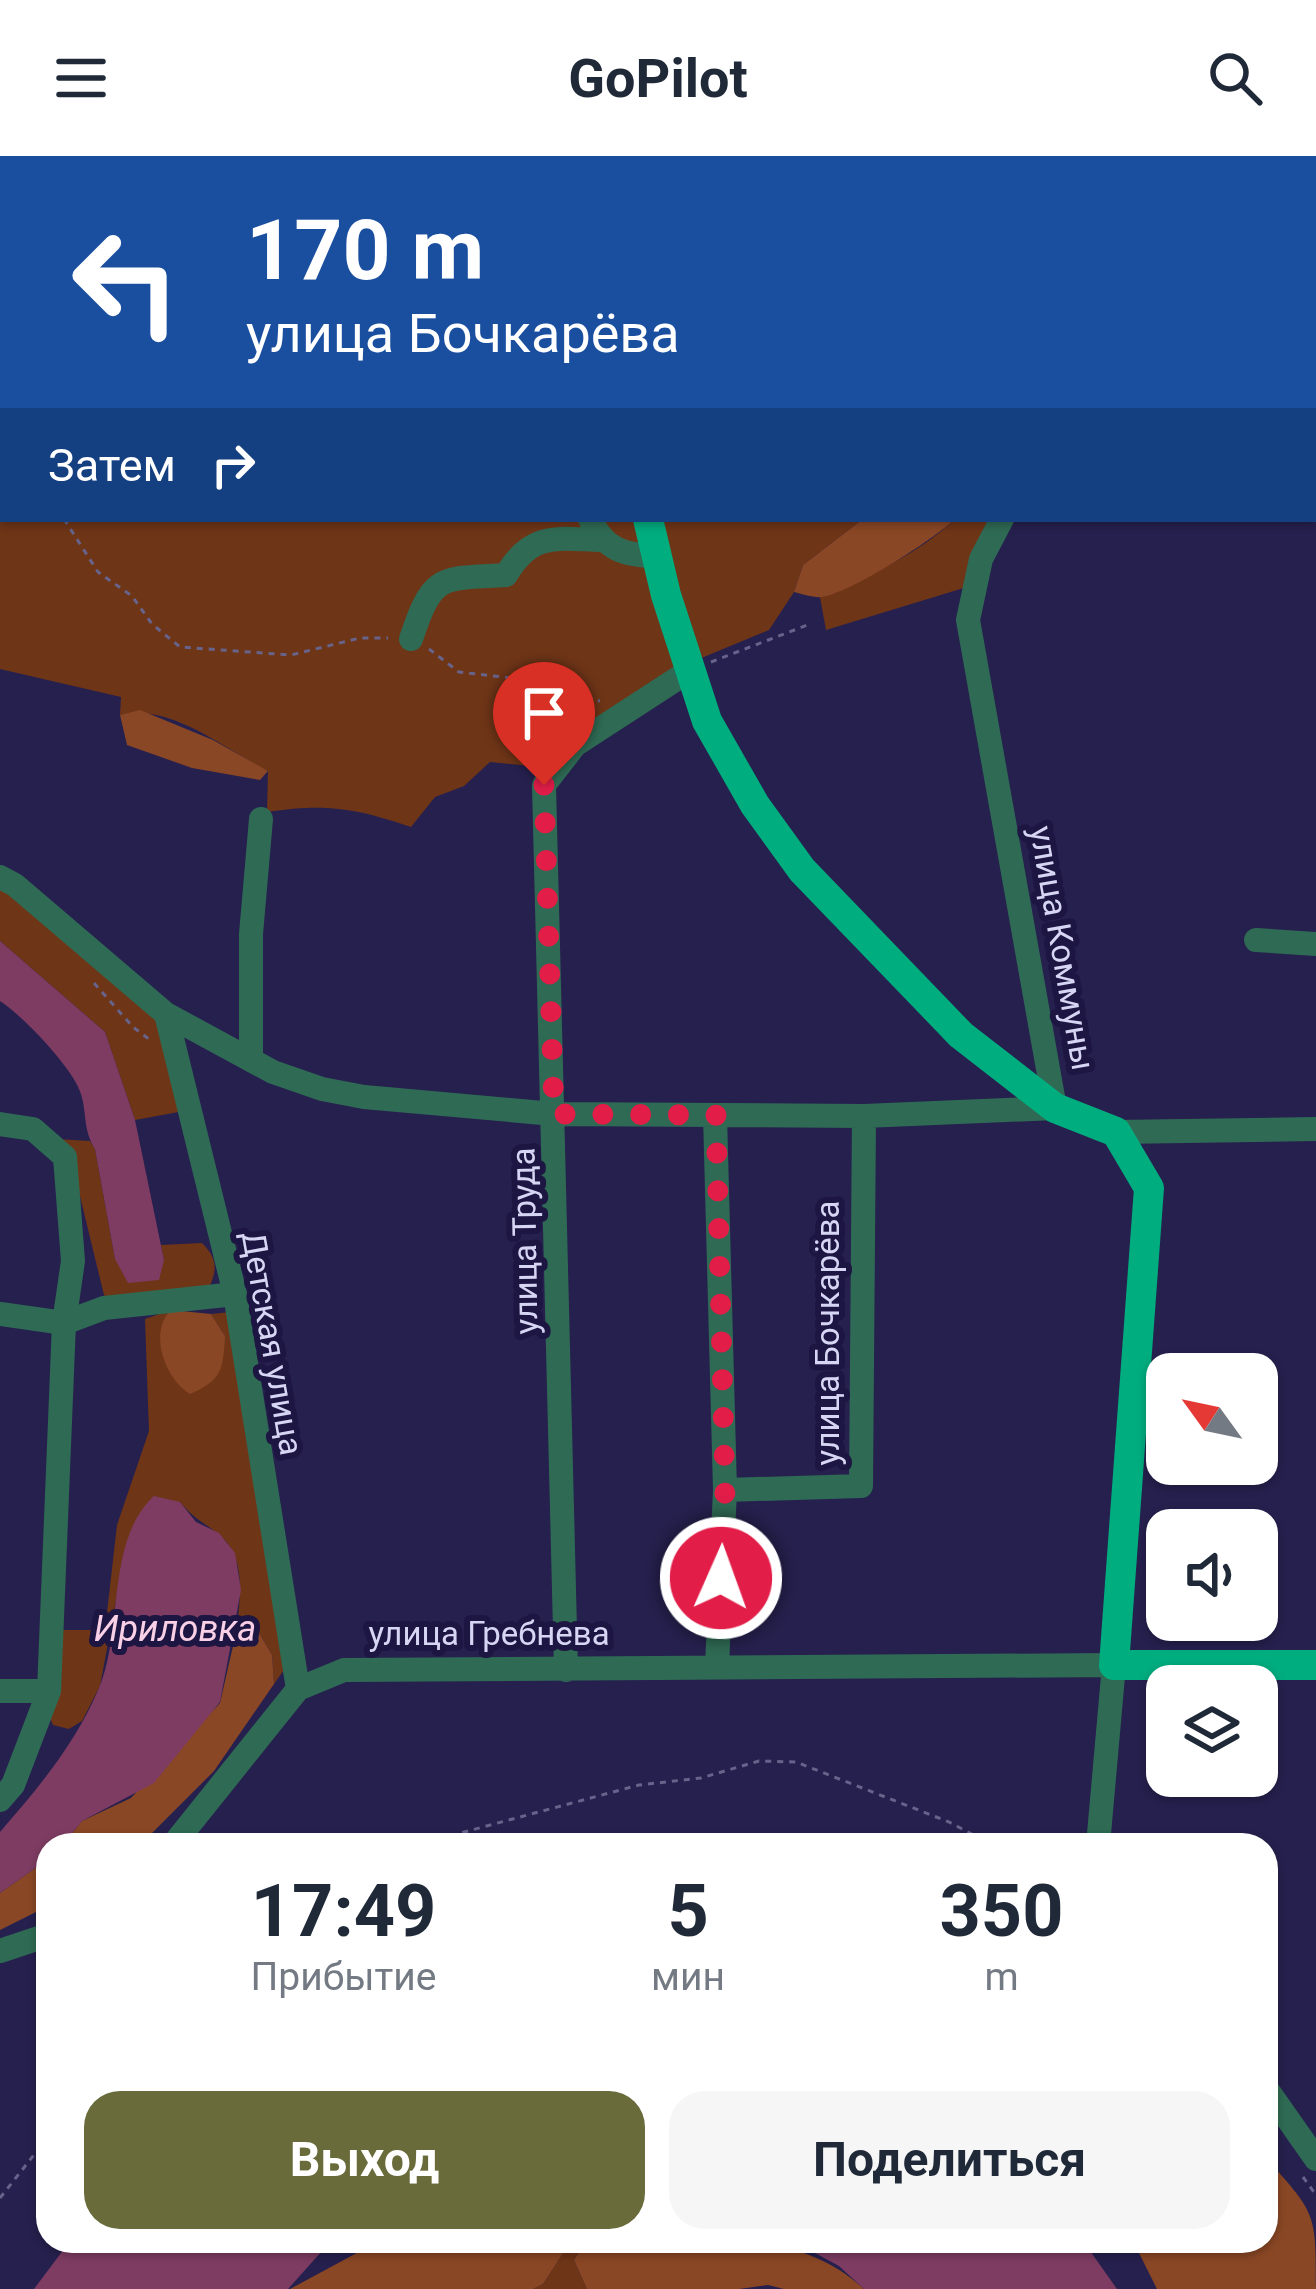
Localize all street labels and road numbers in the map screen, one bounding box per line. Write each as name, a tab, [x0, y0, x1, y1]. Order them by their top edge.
street label: улица Коммуны	[1022, 823, 1103, 1073]
street label: улица Труда	[503, 1147, 546, 1335]
street label: улица Бочкарёва	[808, 1201, 847, 1465]
street label: Детская улица	[234, 1228, 311, 1458]
street label: улица Гребнева	[368, 1614, 610, 1653]

